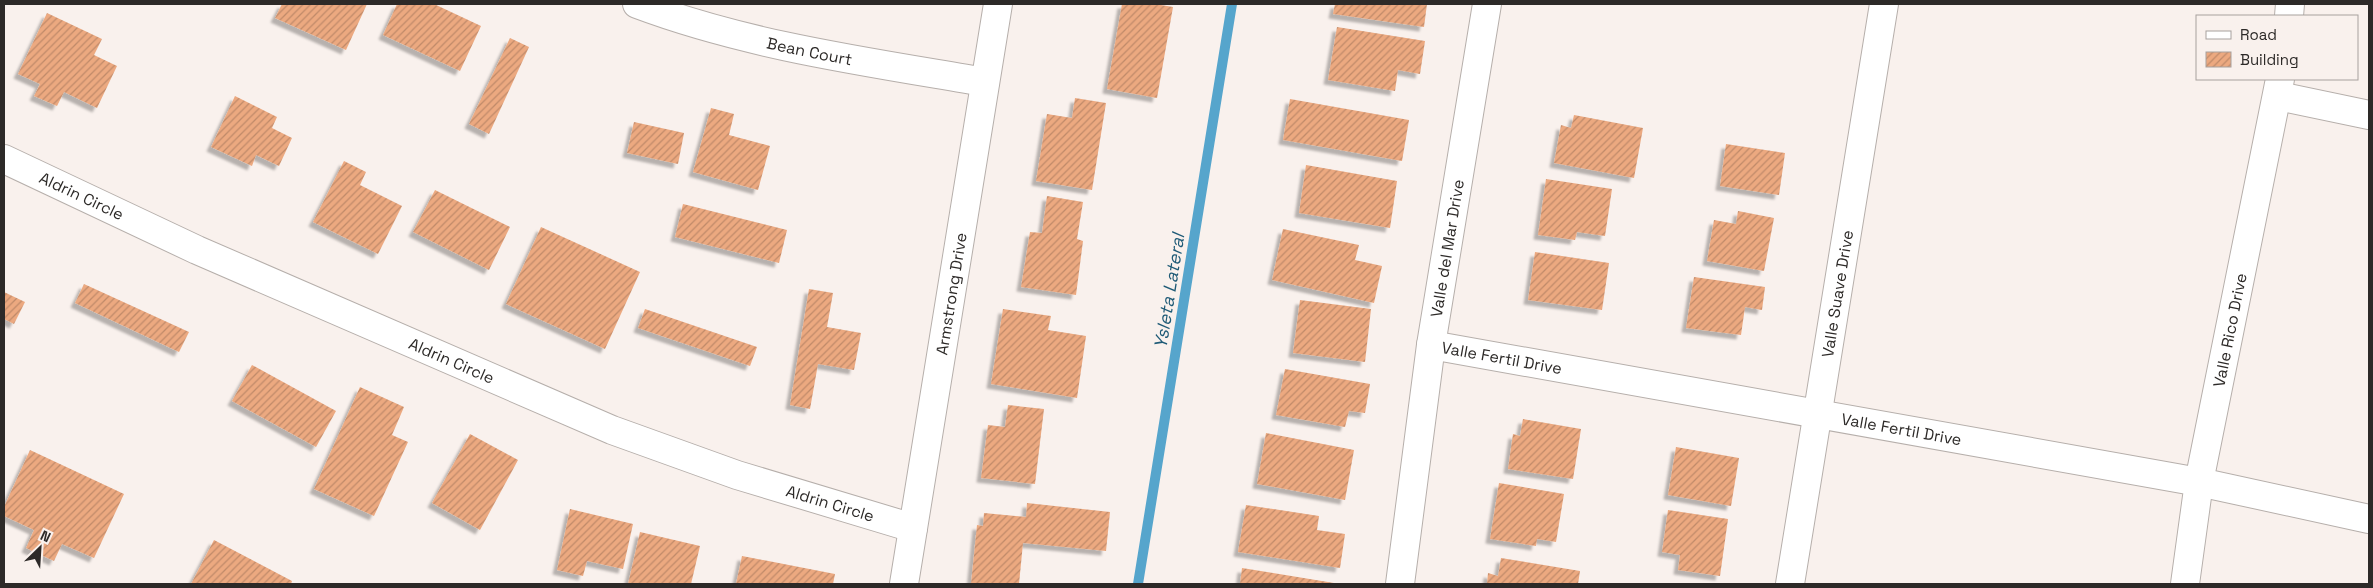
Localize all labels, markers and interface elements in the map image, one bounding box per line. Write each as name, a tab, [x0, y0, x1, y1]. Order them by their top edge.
legend	[2196, 15, 2358, 80]
text: Road	[2240, 25, 2277, 44]
street label: Bean Court	[765, 32, 854, 70]
text: Building	[2240, 50, 2299, 69]
street label: Aldrin Circle	[36, 167, 127, 225]
street label: Valle del Mar Drive	[1425, 178, 1469, 319]
water label: Ysleta Lateral	[1149, 229, 1190, 350]
street label: Valle Suave Drive	[1816, 229, 1858, 359]
street label: Armstrong Drive	[931, 231, 971, 357]
street label: Valle Rico Drive	[2208, 271, 2251, 389]
street label: Aldrin Circle	[406, 333, 498, 388]
street label: Valle Fertil Drive	[1440, 337, 1564, 379]
street label: Valle Fertil Drive	[1840, 408, 1963, 450]
street label: Aldrin Circle	[784, 480, 877, 526]
north arrow	[15, 523, 65, 573]
text: N	[37, 526, 54, 546]

